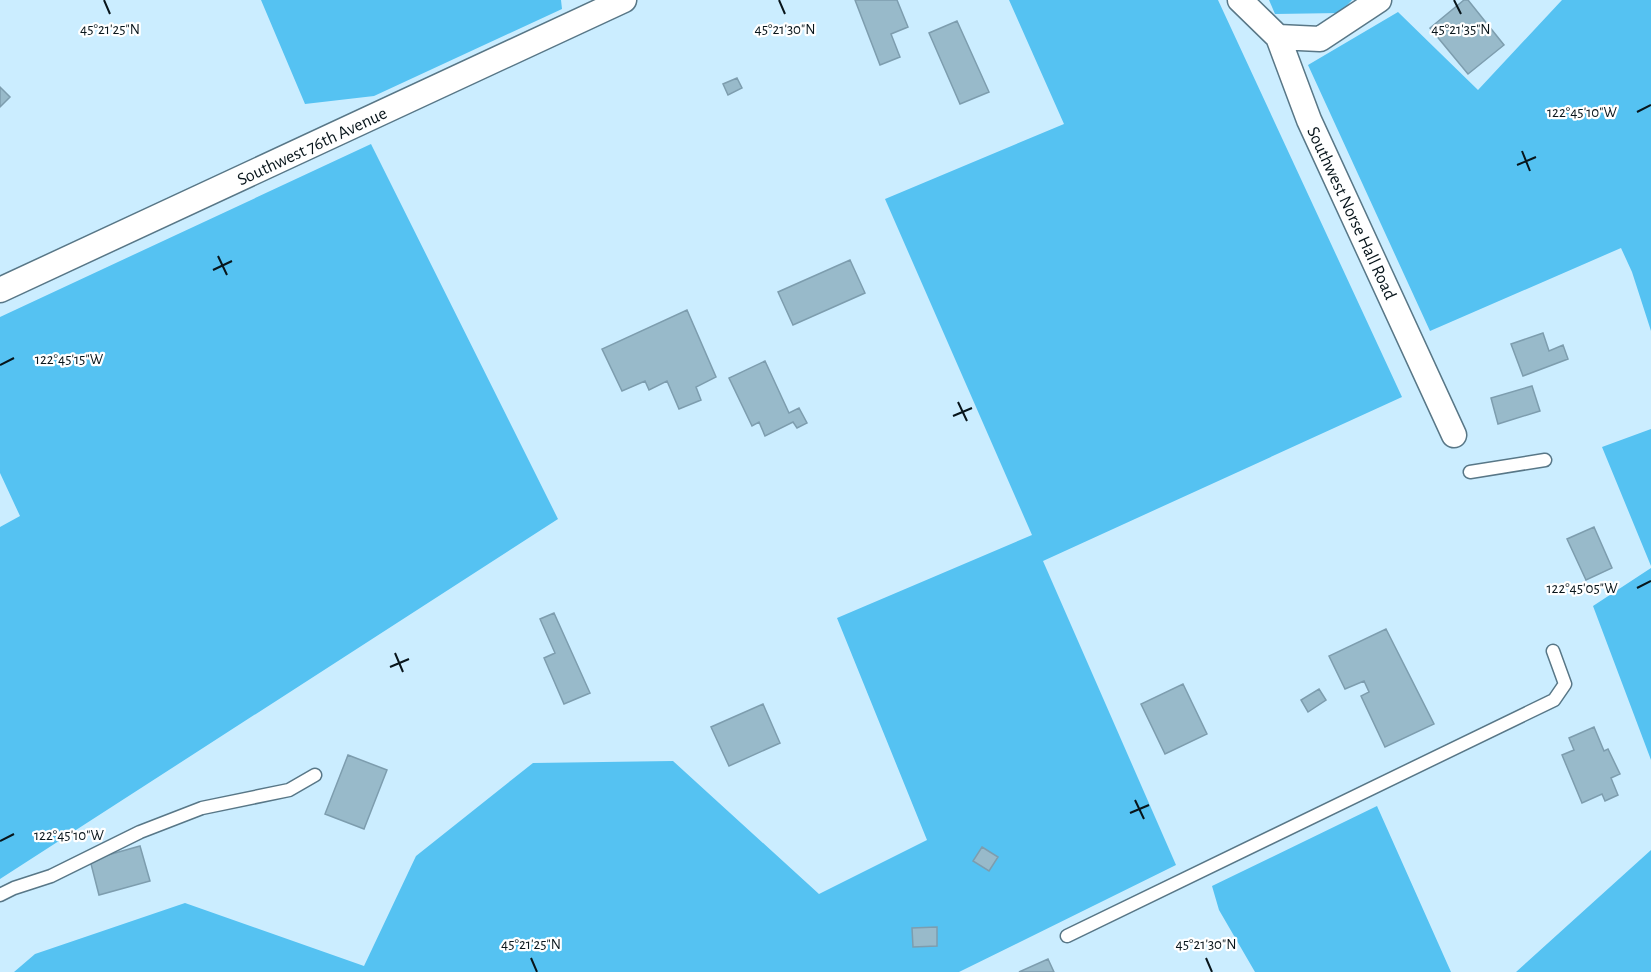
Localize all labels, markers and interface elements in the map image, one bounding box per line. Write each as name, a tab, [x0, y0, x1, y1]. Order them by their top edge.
text: 45°21'25"N	[80, 22, 140, 37]
text: 45°21'30"N	[755, 22, 815, 37]
text: 45°21'35"N	[1431, 22, 1491, 37]
street label: Southwest 76th Avenue	[235, 104, 390, 190]
text: 122°45'10"W	[1547, 105, 1618, 120]
street label: Southwest Norse Hall Road	[1303, 124, 1399, 303]
text: 122°45'15"W	[35, 352, 104, 367]
text: 122°45'05"W	[1546, 581, 1618, 596]
text: 122°45'10"W	[34, 828, 105, 843]
text: 45°21'25"N	[501, 937, 561, 952]
text: 45°21'30"N	[1176, 937, 1236, 952]

